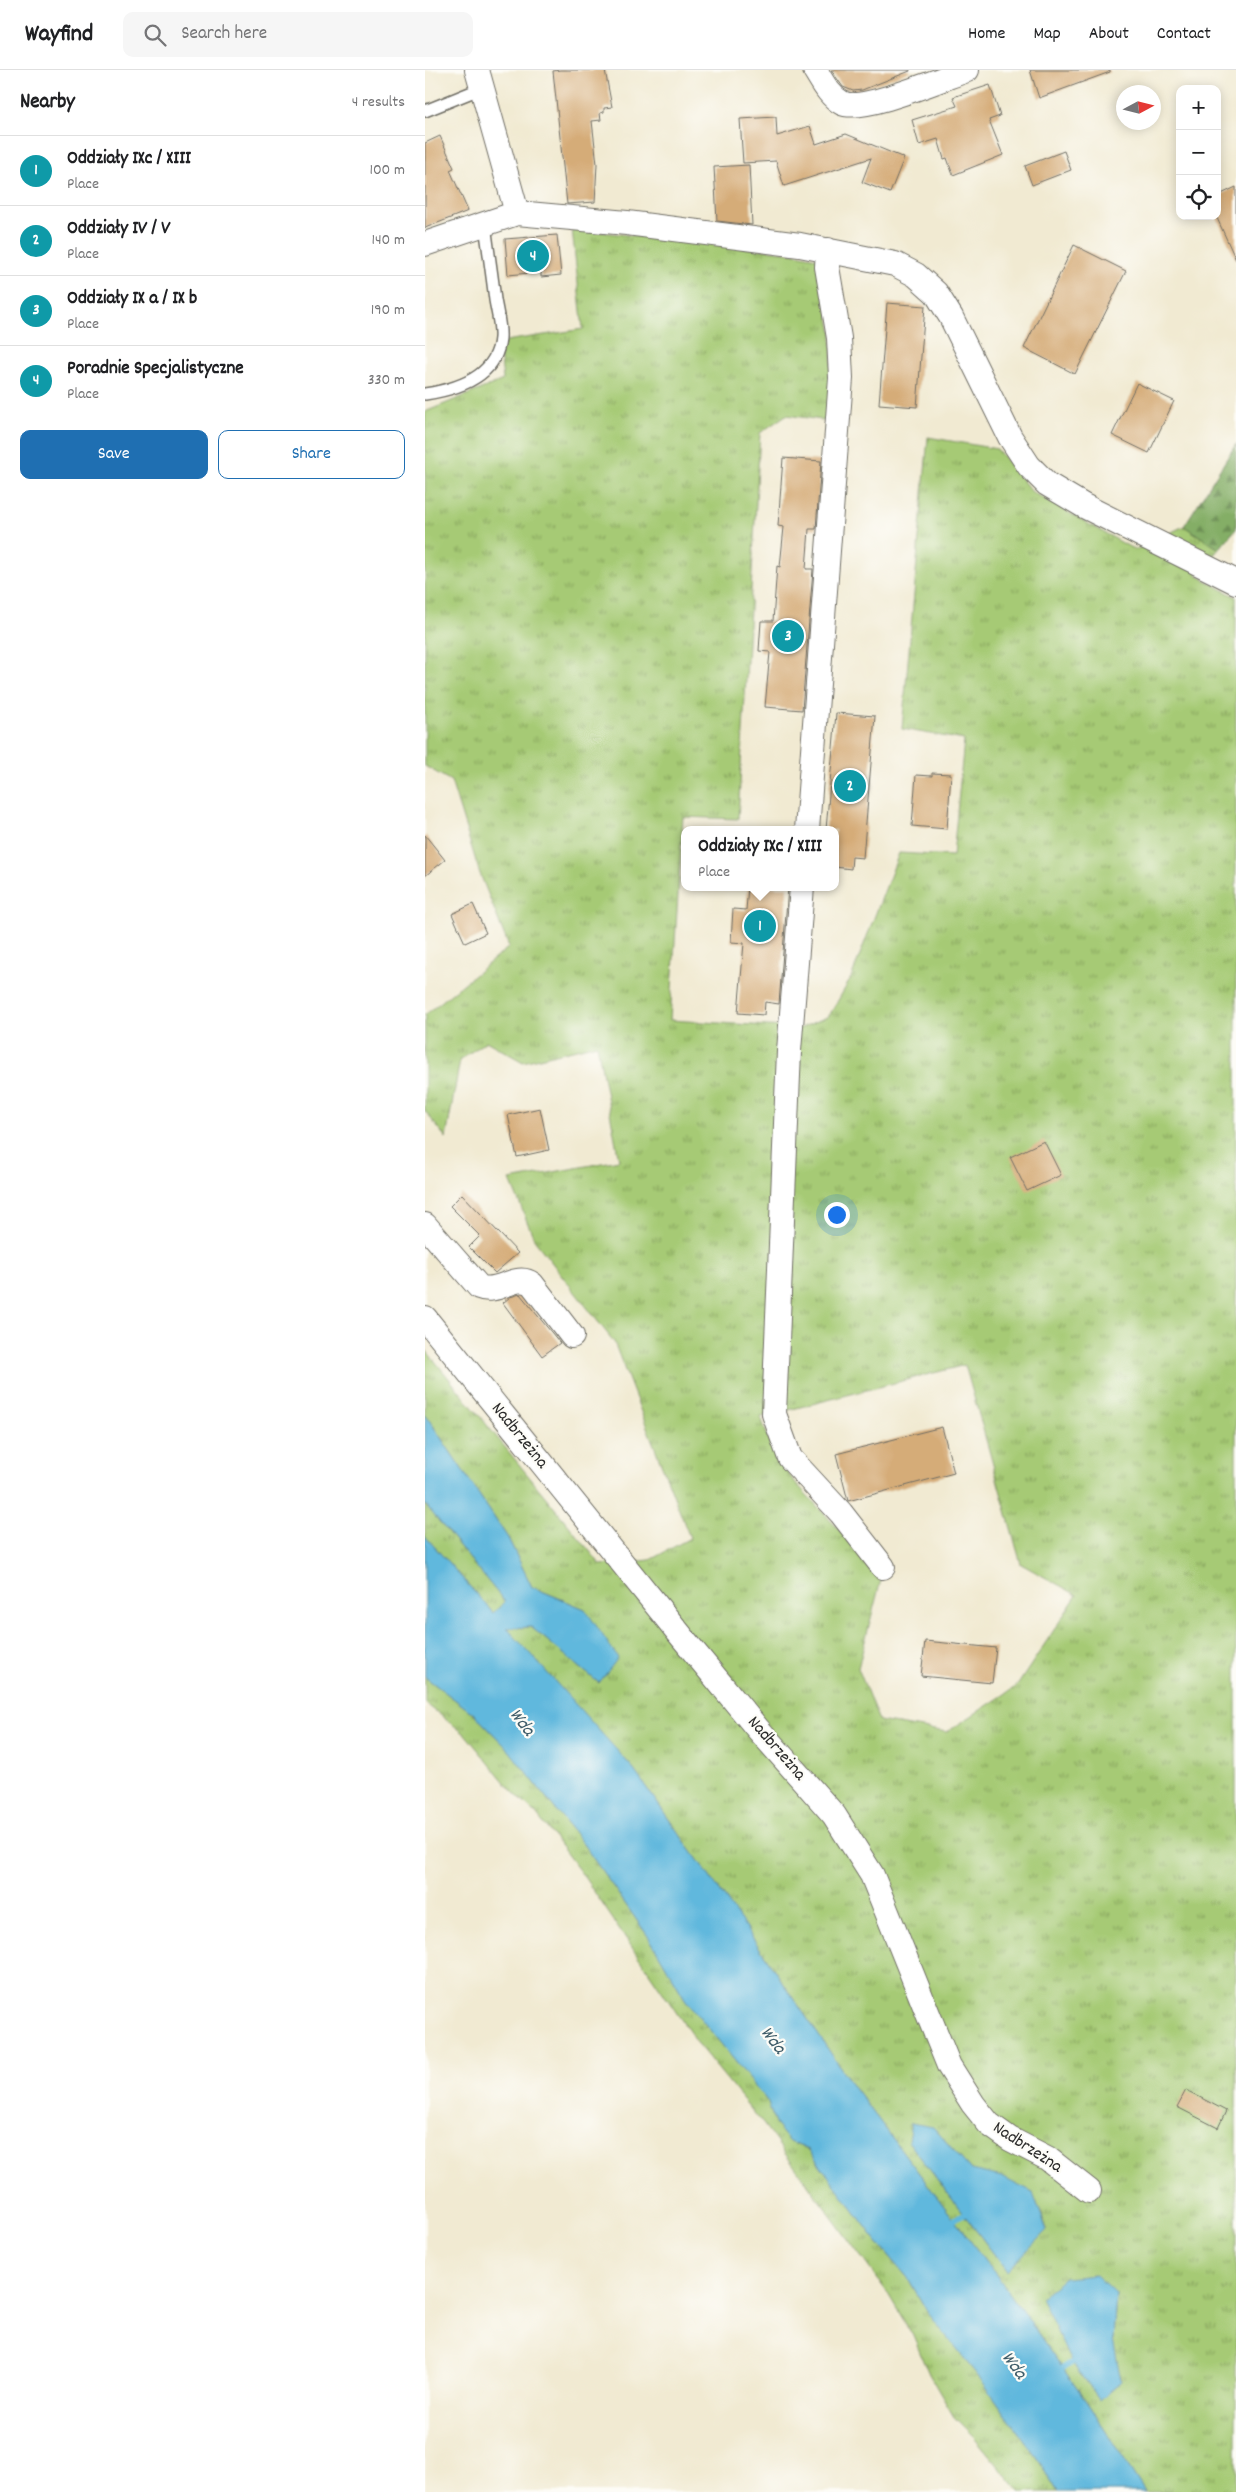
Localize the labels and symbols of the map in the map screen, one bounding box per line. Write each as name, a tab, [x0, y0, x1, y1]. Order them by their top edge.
north arrow	[1116, 85, 1161, 130]
pin: 4	[517, 237, 549, 275]
pin: 3	[772, 617, 804, 655]
pin: 2	[834, 767, 866, 805]
pin: 1	[744, 907, 776, 945]
your location	[824, 1202, 850, 1228]
street label: Nadbrzeżna	[485, 1398, 554, 1475]
water label: Wda	[502, 1703, 541, 1743]
street label: Nadbrzeżna	[741, 1711, 812, 1787]
water label: Wda	[753, 2021, 792, 2061]
street label: Nadbrzeżna	[987, 2116, 1067, 2180]
water label: Wda	[994, 2346, 1033, 2386]

